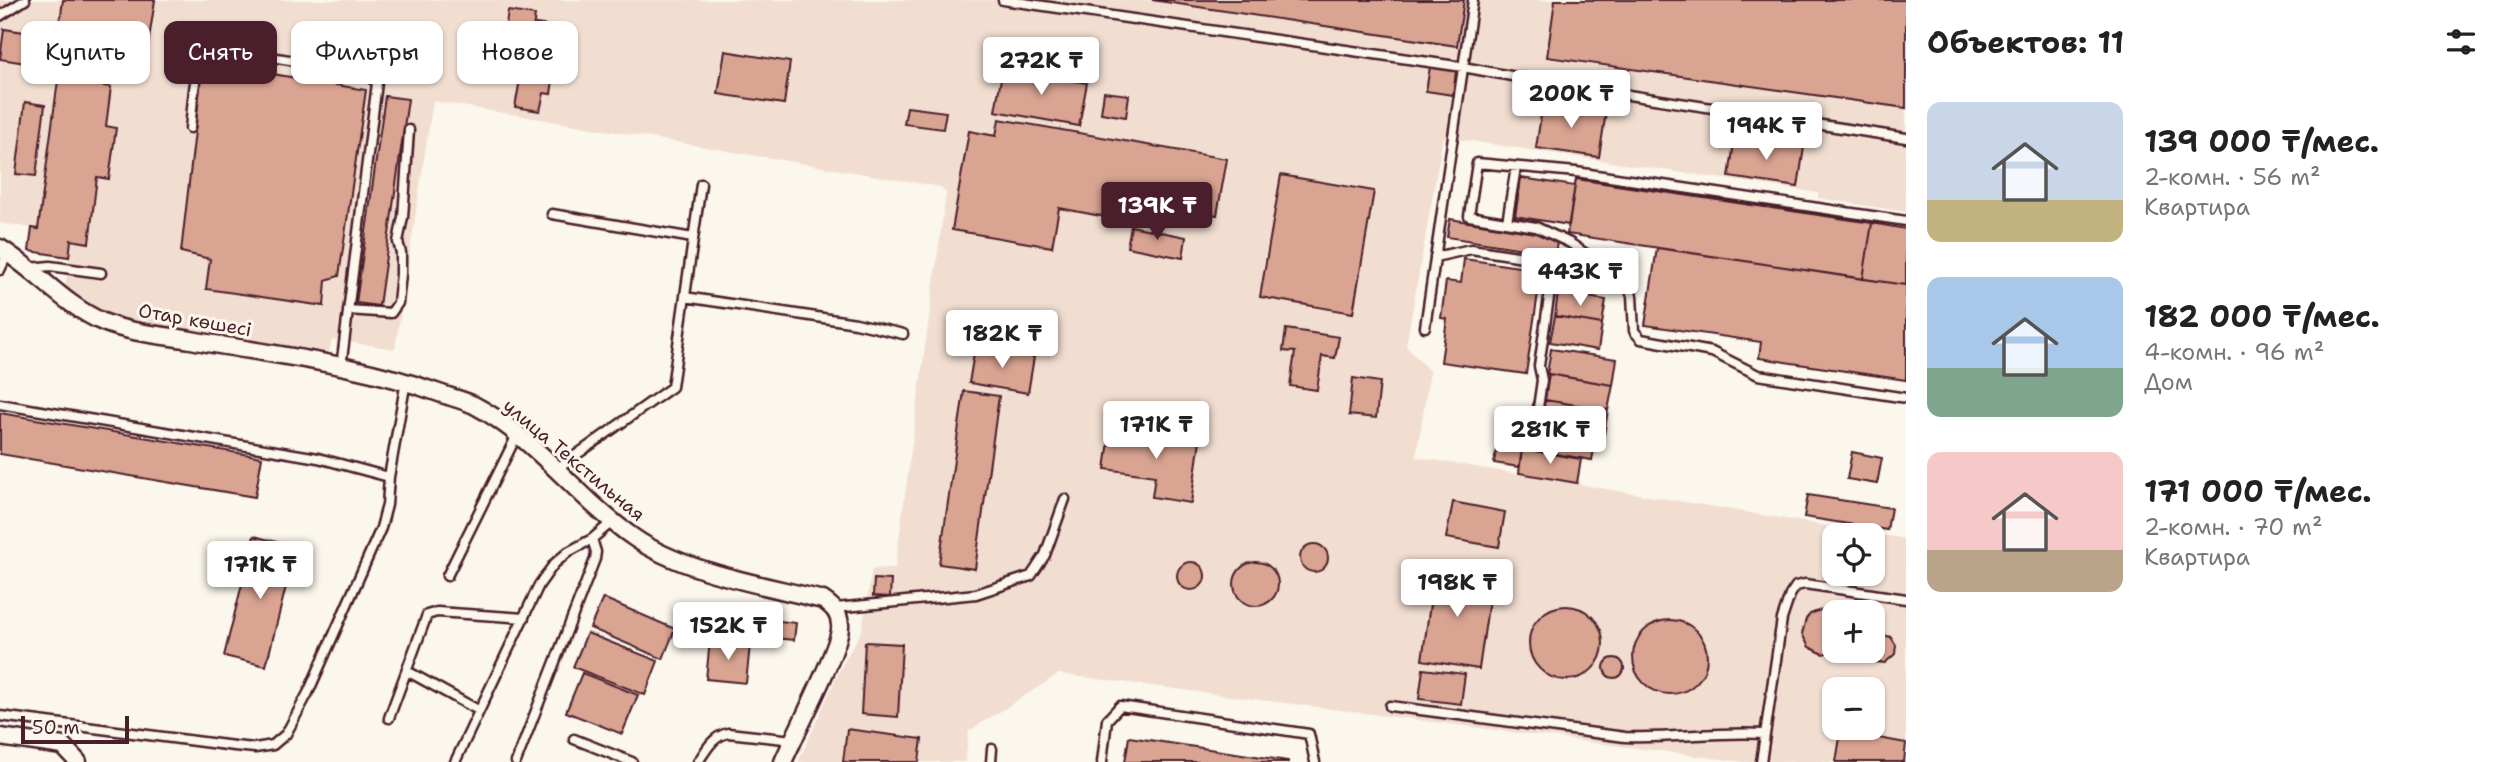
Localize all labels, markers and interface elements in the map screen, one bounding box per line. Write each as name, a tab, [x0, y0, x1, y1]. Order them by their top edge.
chip: Купить	[21, 21, 150, 84]
chip: Снять	[164, 21, 277, 84]
chip: Фильтры	[291, 21, 443, 84]
chip: Новое	[457, 21, 578, 84]
text: Объектов: 11	[1927, 22, 2124, 63]
icon: filters	[2442, 23, 2480, 61]
pin: 272K ₸	[984, 38, 1098, 97]
text: 272K ₸	[999, 45, 1083, 75]
pin: 200K ₸	[1514, 71, 1628, 130]
text: 200K ₸	[1528, 78, 1614, 108]
pin: 194K ₸	[1709, 102, 1823, 162]
text: 194K ₸	[1726, 110, 1806, 140]
text: 139 000 ₸/мес.	[2144, 121, 2379, 162]
icon: home	[1983, 130, 2067, 214]
text: 2-комн. · 56 m²	[2144, 162, 2321, 192]
pin: 139K ₸	[1100, 182, 1214, 242]
text: 139K ₸	[1117, 190, 1197, 220]
text: Квартира	[2144, 192, 2250, 222]
pin: 443K ₸	[1523, 248, 1637, 308]
text: 443K ₸	[1538, 256, 1622, 286]
text: 182 000 ₸/мес.	[2144, 296, 2380, 337]
street label: Отар көшесі	[136, 298, 254, 342]
icon: home	[1983, 305, 2067, 389]
pin: 182K ₸	[945, 310, 1059, 370]
text: 182K ₸	[962, 318, 1042, 348]
text: 4-комн. · 96 m²	[2144, 337, 2324, 367]
text: Дом	[2144, 367, 2193, 397]
street label: улица Текстильная	[498, 393, 650, 527]
pin: 171K ₸	[1099, 402, 1213, 461]
pin: 281K ₸	[1493, 406, 1607, 466]
text: 171K ₸	[1119, 409, 1193, 439]
text: 281K ₸	[1510, 414, 1590, 444]
text: 171 000 ₸/мес.	[2144, 471, 2372, 512]
icon: home	[1983, 480, 2067, 564]
text: 2-комн. · 70 m²	[2144, 512, 2323, 542]
map controls	[1822, 523, 1885, 740]
button: locate	[1822, 523, 1885, 586]
pin: 171K ₸	[203, 542, 317, 601]
text: Квартира	[2144, 542, 2250, 572]
text: 171K ₸	[223, 549, 297, 579]
pin: 198K ₸	[1400, 560, 1514, 619]
text: 198K ₸	[1417, 567, 1497, 597]
button: +	[1822, 600, 1885, 663]
pin: 152K ₸	[671, 602, 785, 662]
text: 152K ₸	[689, 610, 767, 640]
button: −	[1822, 677, 1885, 740]
scale bar	[21, 713, 130, 745]
text: 50 m	[32, 715, 80, 740]

